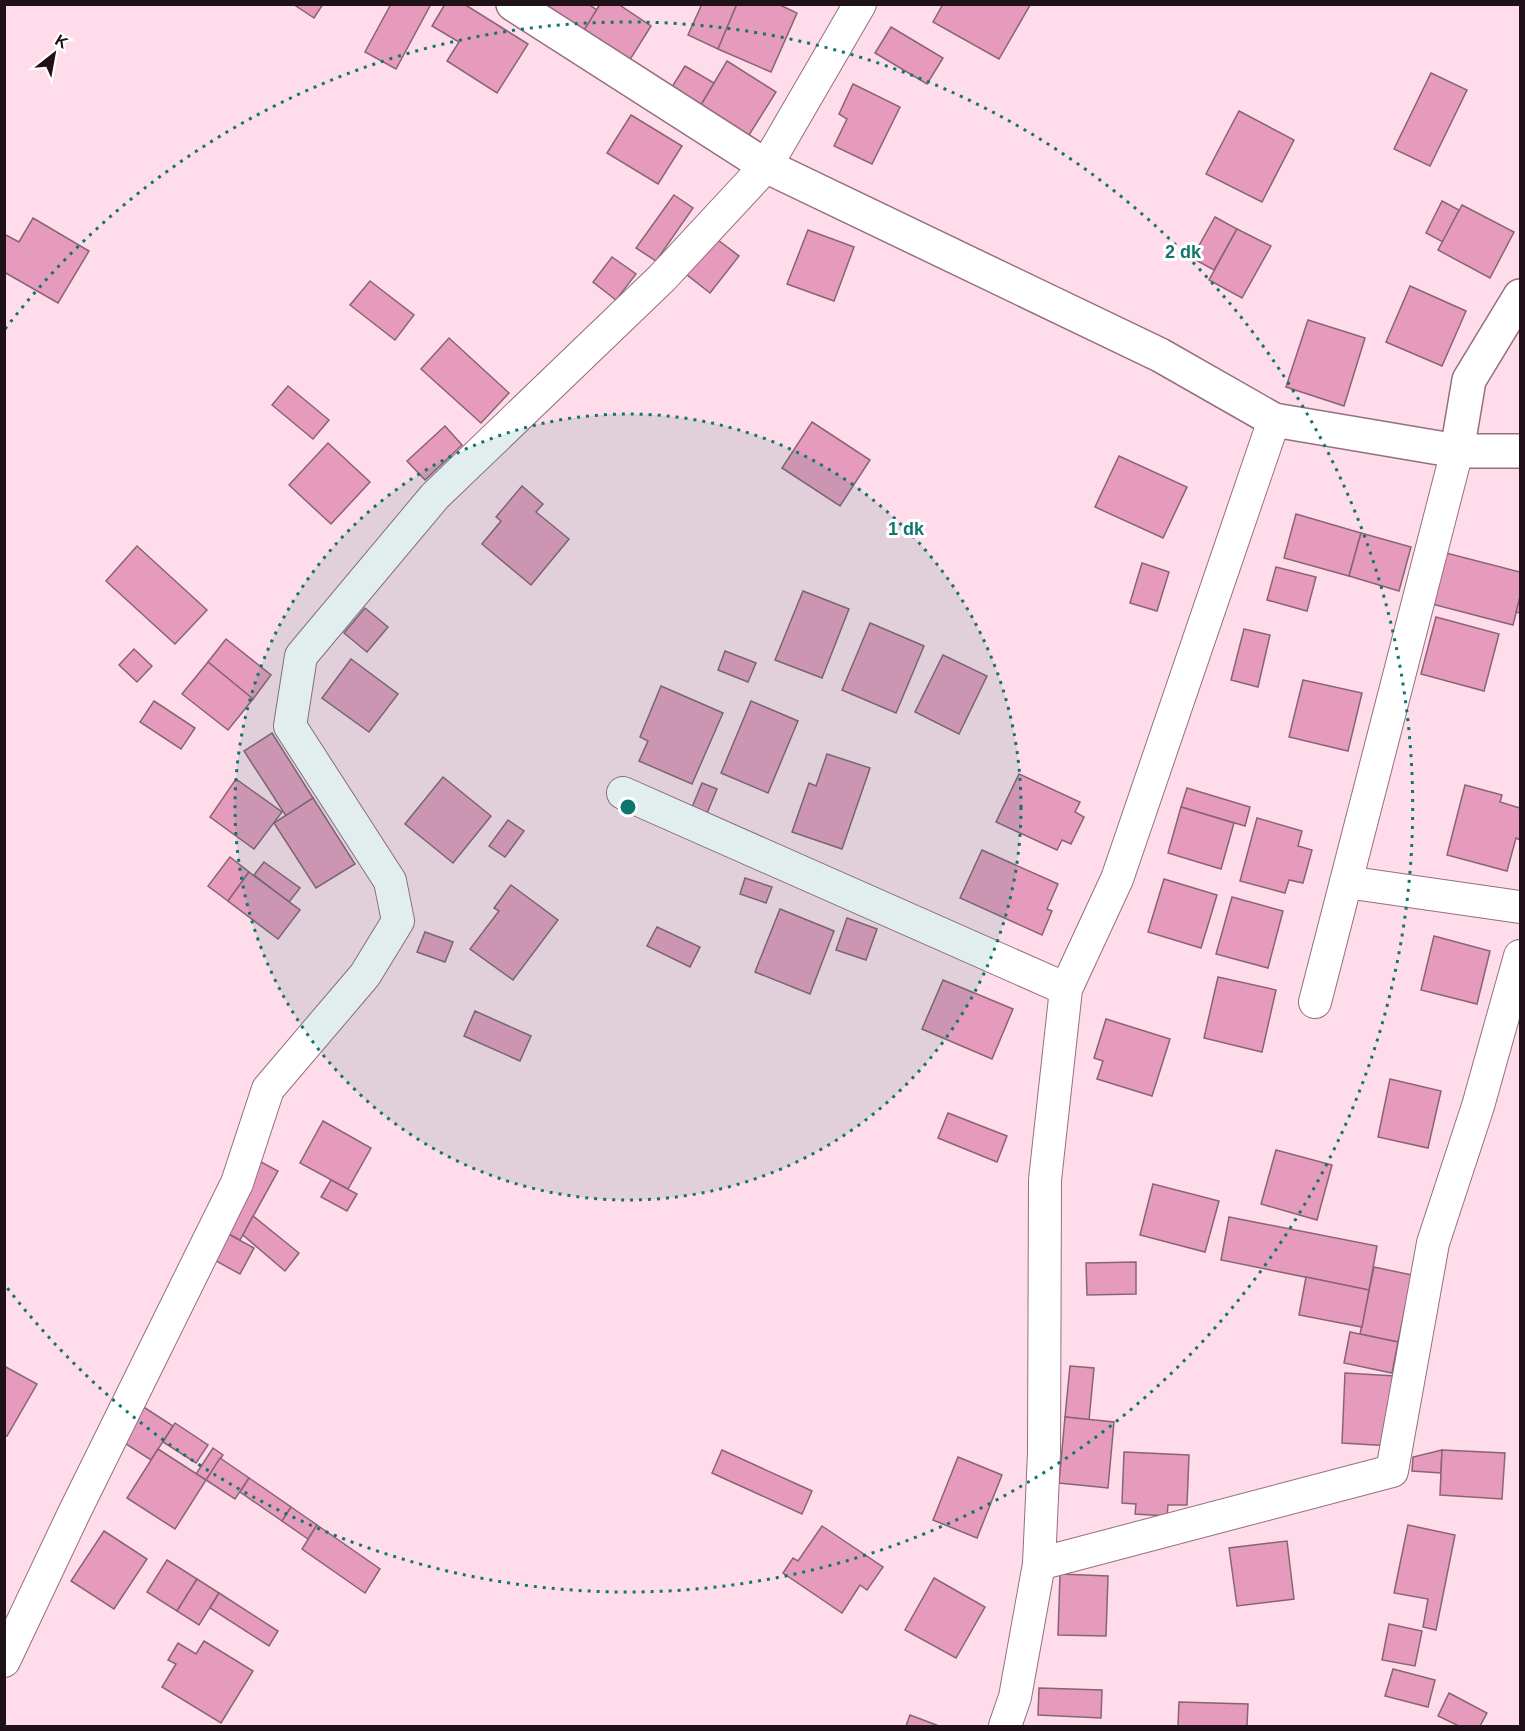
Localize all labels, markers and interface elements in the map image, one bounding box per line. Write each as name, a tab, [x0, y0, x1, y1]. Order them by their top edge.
north arrow	[24, 24, 84, 84]
text: K	[52, 31, 71, 52]
text: 2 dk	[1165, 242, 1202, 262]
text: 1 dk	[888, 519, 925, 539]
centre of rings	[618, 797, 638, 817]

